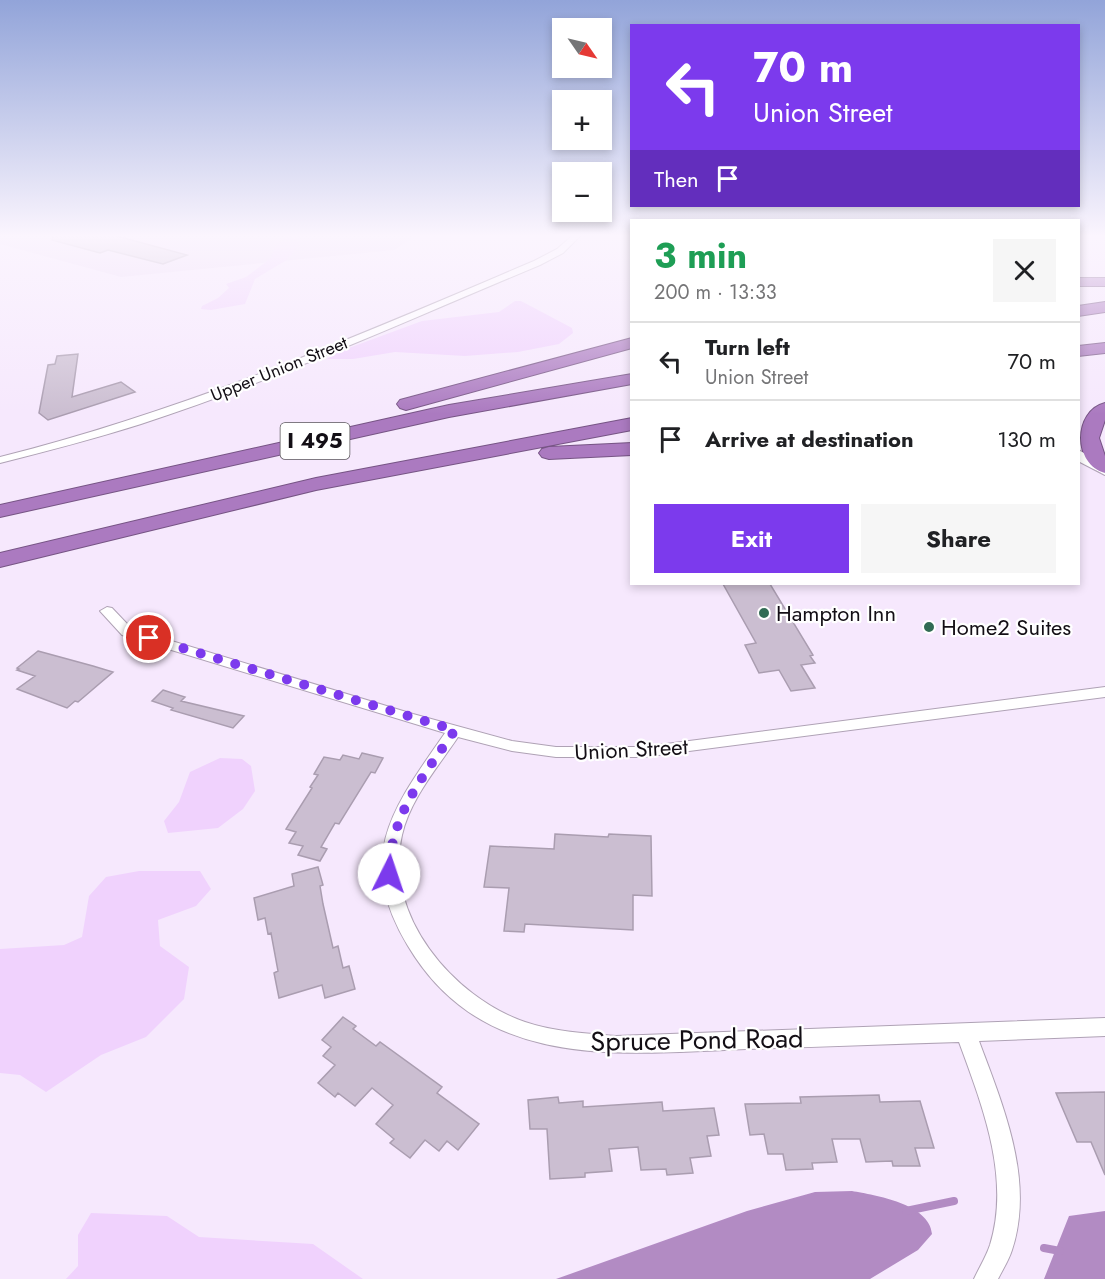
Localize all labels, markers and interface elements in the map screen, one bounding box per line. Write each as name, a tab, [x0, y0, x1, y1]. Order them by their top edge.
north arrow	[552, 18, 612, 78]
map controls	[552, 18, 612, 222]
text: 70 m	[753, 37, 853, 98]
icon: left	[654, 48, 732, 126]
button: +	[552, 90, 612, 150]
text: Union Street	[753, 93, 893, 132]
button: −	[552, 162, 612, 222]
icon: arrive	[711, 162, 744, 195]
text: Then	[654, 163, 699, 195]
text: 3 min	[654, 229, 747, 281]
button: close	[993, 239, 1056, 302]
text: 200 m · 13:33	[654, 278, 777, 307]
street label: Upper Union Street	[207, 329, 352, 408]
text: Turn left	[705, 331, 790, 363]
icon: left	[654, 345, 687, 378]
text: 70 m	[1007, 345, 1056, 377]
text: Union Street	[705, 363, 808, 392]
road number: I 495	[280, 423, 350, 459]
icon: arrive	[654, 423, 687, 456]
text: Arrive at destination	[705, 423, 914, 455]
text: 130 m	[997, 423, 1056, 455]
button: Exit	[654, 504, 849, 573]
button: Share	[861, 504, 1056, 573]
place label: Hampton Inn	[776, 597, 896, 629]
marker: Hampton Inn	[757, 606, 771, 620]
place label: Home2 Suites	[941, 611, 1071, 643]
pin	[123, 612, 174, 663]
marker: Home2 Suites	[922, 620, 936, 634]
icon: arrive	[132, 621, 165, 654]
street label: Union Street	[573, 730, 689, 768]
position arrow	[357, 842, 421, 906]
street label: Spruce Pond Road	[590, 1018, 804, 1061]

